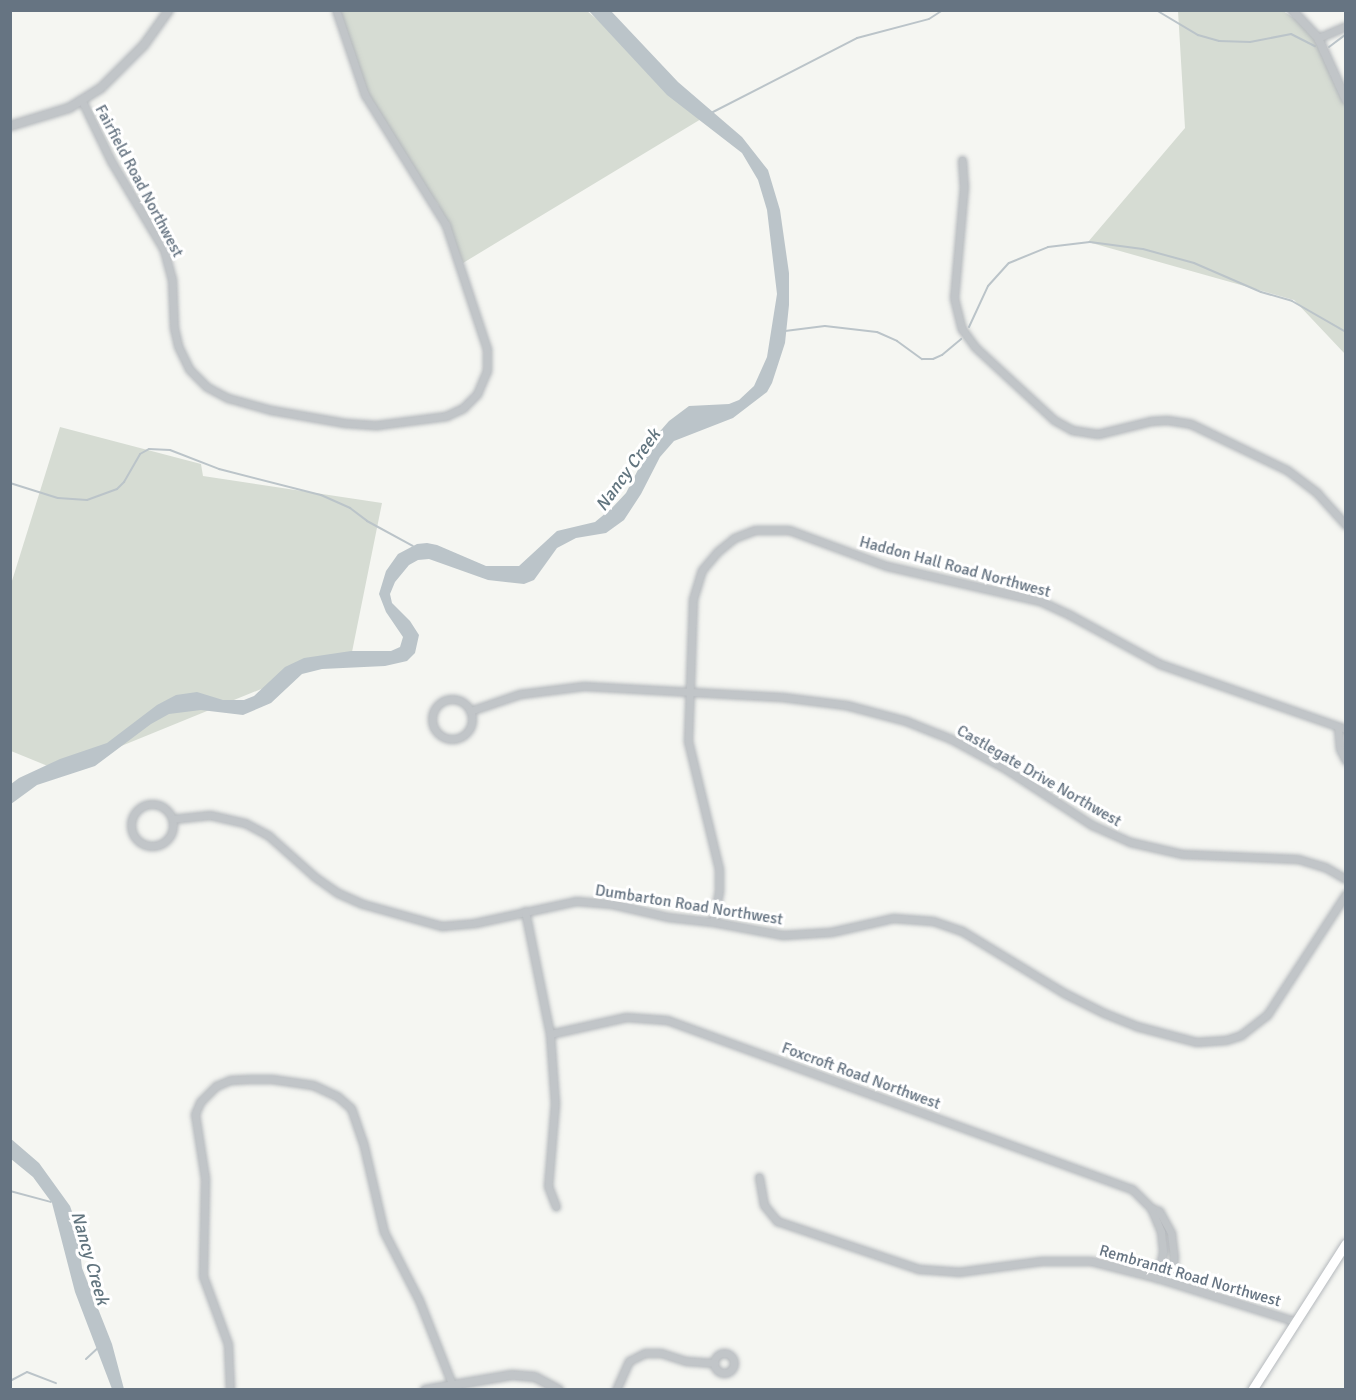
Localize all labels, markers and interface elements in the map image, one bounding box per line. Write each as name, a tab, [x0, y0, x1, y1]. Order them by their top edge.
street label: Fairfield Road Northwest	[91, 102, 187, 260]
water label: Nancy Creek	[591, 425, 665, 515]
street label: Haddon Hall Road Northwest	[857, 532, 1053, 602]
street label: Castlegate Drive Northwest	[953, 721, 1125, 831]
street label: Dumbarton Road Northwest	[594, 881, 784, 929]
street label: Foxcroft Road Northwest	[779, 1038, 943, 1114]
water label: Nancy Creek	[66, 1209, 114, 1307]
street label: Rembrandt Road Northwest	[1097, 1241, 1283, 1311]

